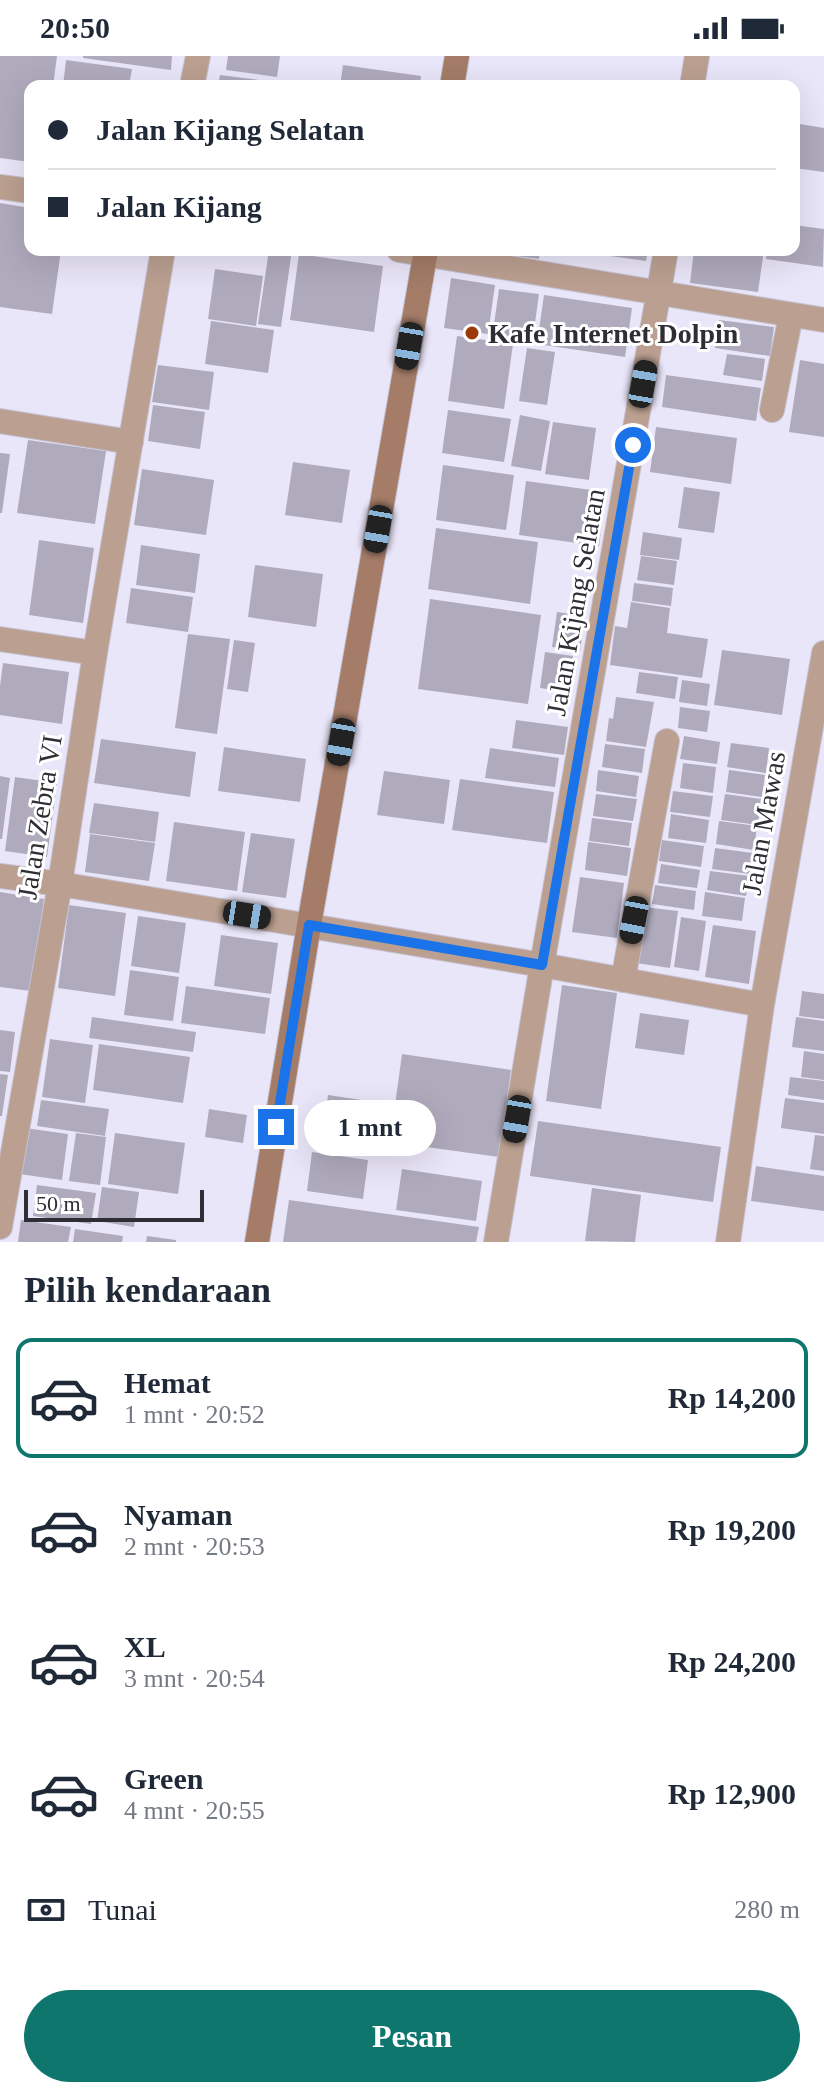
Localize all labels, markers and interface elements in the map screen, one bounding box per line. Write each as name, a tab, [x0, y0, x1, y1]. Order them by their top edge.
text: 20:50	[40, 11, 110, 44]
text: Jalan Kijang Selatan	[96, 113, 364, 146]
text: Jalan Kijang	[96, 190, 262, 223]
place label: Kafe Internet Dolpin	[488, 318, 739, 349]
car	[393, 320, 425, 372]
marker: Kafe Internet Dolpin	[463, 324, 481, 342]
car	[627, 358, 659, 410]
route start	[615, 427, 651, 463]
street label: Jalan Kijang Selatan	[540, 486, 611, 718]
car	[362, 503, 394, 555]
car	[325, 716, 357, 768]
street label: Jalan Zebra VI	[11, 733, 68, 901]
street label: Jalan Mawas	[736, 749, 791, 897]
car	[618, 894, 650, 946]
car	[221, 899, 273, 931]
car	[501, 1093, 533, 1145]
callout: 1 mnt	[304, 1099, 436, 1155]
route end	[258, 1109, 294, 1145]
text: 1 mnt	[338, 1113, 402, 1142]
scale bar	[24, 1186, 204, 1222]
text: 50 m	[36, 1191, 81, 1216]
text: Pilih kendaraan	[24, 1270, 271, 1310]
icon: car	[28, 1362, 100, 1434]
text: Hemat	[124, 1366, 211, 1399]
text: Rp 14,200	[668, 1381, 796, 1414]
text: 1 mnt · 20:52	[124, 1400, 265, 1429]
icon: car	[28, 1494, 100, 1566]
text: Nyaman	[124, 1498, 232, 1531]
text: Rp 19,200	[668, 1513, 796, 1546]
text: 2 mnt · 20:53	[124, 1532, 265, 1561]
icon: car	[28, 1626, 100, 1698]
text: XL	[124, 1630, 166, 1663]
text: Rp 24,200	[668, 1645, 796, 1678]
text: 3 mnt · 20:54	[124, 1664, 265, 1693]
icon: car	[28, 1758, 100, 1830]
text: Green	[124, 1762, 203, 1795]
text: Rp 12,900	[668, 1777, 796, 1810]
text: 4 mnt · 20:55	[124, 1796, 265, 1825]
icon: cash	[24, 1888, 68, 1932]
text: Tunai	[88, 1893, 157, 1926]
text: 280 m	[734, 1895, 800, 1924]
button: Pesan	[24, 1990, 800, 2082]

